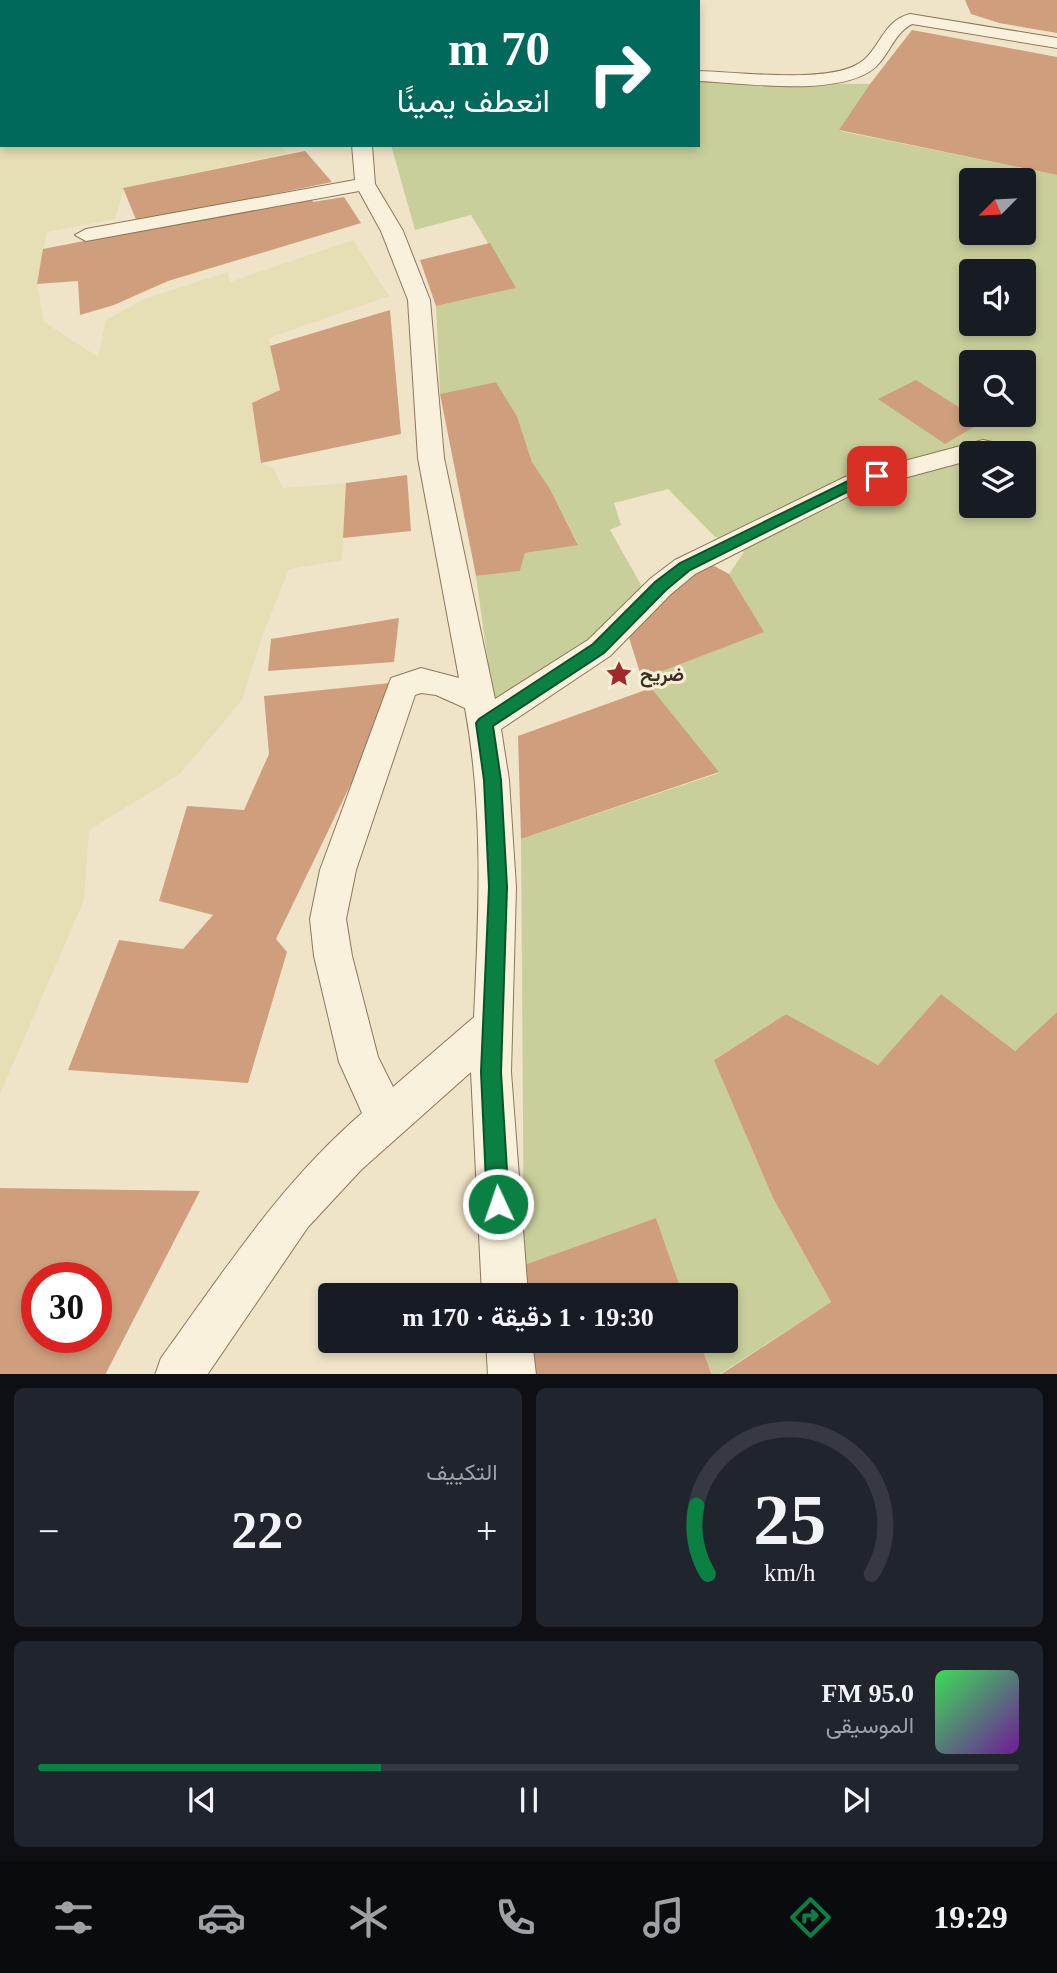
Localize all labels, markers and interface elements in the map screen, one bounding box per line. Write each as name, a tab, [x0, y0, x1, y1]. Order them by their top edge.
text: 70 m	[448, 21, 550, 76]
icon: right	[574, 28, 665, 119]
text: انعطف يمينًا	[397, 83, 550, 119]
north arrow	[959, 168, 1036, 245]
map controls	[959, 168, 1036, 518]
button: sound	[959, 259, 1036, 336]
button: search	[959, 350, 1036, 427]
button: layers	[959, 441, 1036, 518]
pin	[847, 446, 907, 506]
icon: arrive	[858, 457, 896, 495]
place icon: ضريح	[604, 659, 634, 689]
place label: ضريح	[640, 664, 684, 688]
position arrow	[461, 1167, 535, 1241]
speed limit sign: 30	[21, 1262, 112, 1353]
text: 19:30 · 1 دقيقة · 170 m	[402, 1303, 654, 1332]
text: التكييف	[426, 1460, 498, 1485]
text: 25	[753, 1479, 826, 1560]
text: 22°	[231, 1502, 304, 1559]
text: −	[38, 1510, 59, 1552]
text: +	[476, 1510, 497, 1552]
text: km/h	[764, 1558, 815, 1585]
text: 95.0 FM	[822, 1679, 914, 1708]
text: الموسيقى	[826, 1713, 914, 1738]
icon: previous	[183, 1781, 221, 1819]
icon: pause	[510, 1781, 548, 1819]
icon: next	[837, 1781, 875, 1819]
icon: filters	[49, 1893, 98, 1942]
icon: car	[197, 1893, 246, 1942]
icon: climate	[344, 1893, 393, 1942]
icon: phone	[491, 1893, 540, 1942]
icon: music	[639, 1893, 688, 1942]
icon: directions	[786, 1893, 835, 1942]
text: 19:29	[933, 1899, 1008, 1935]

